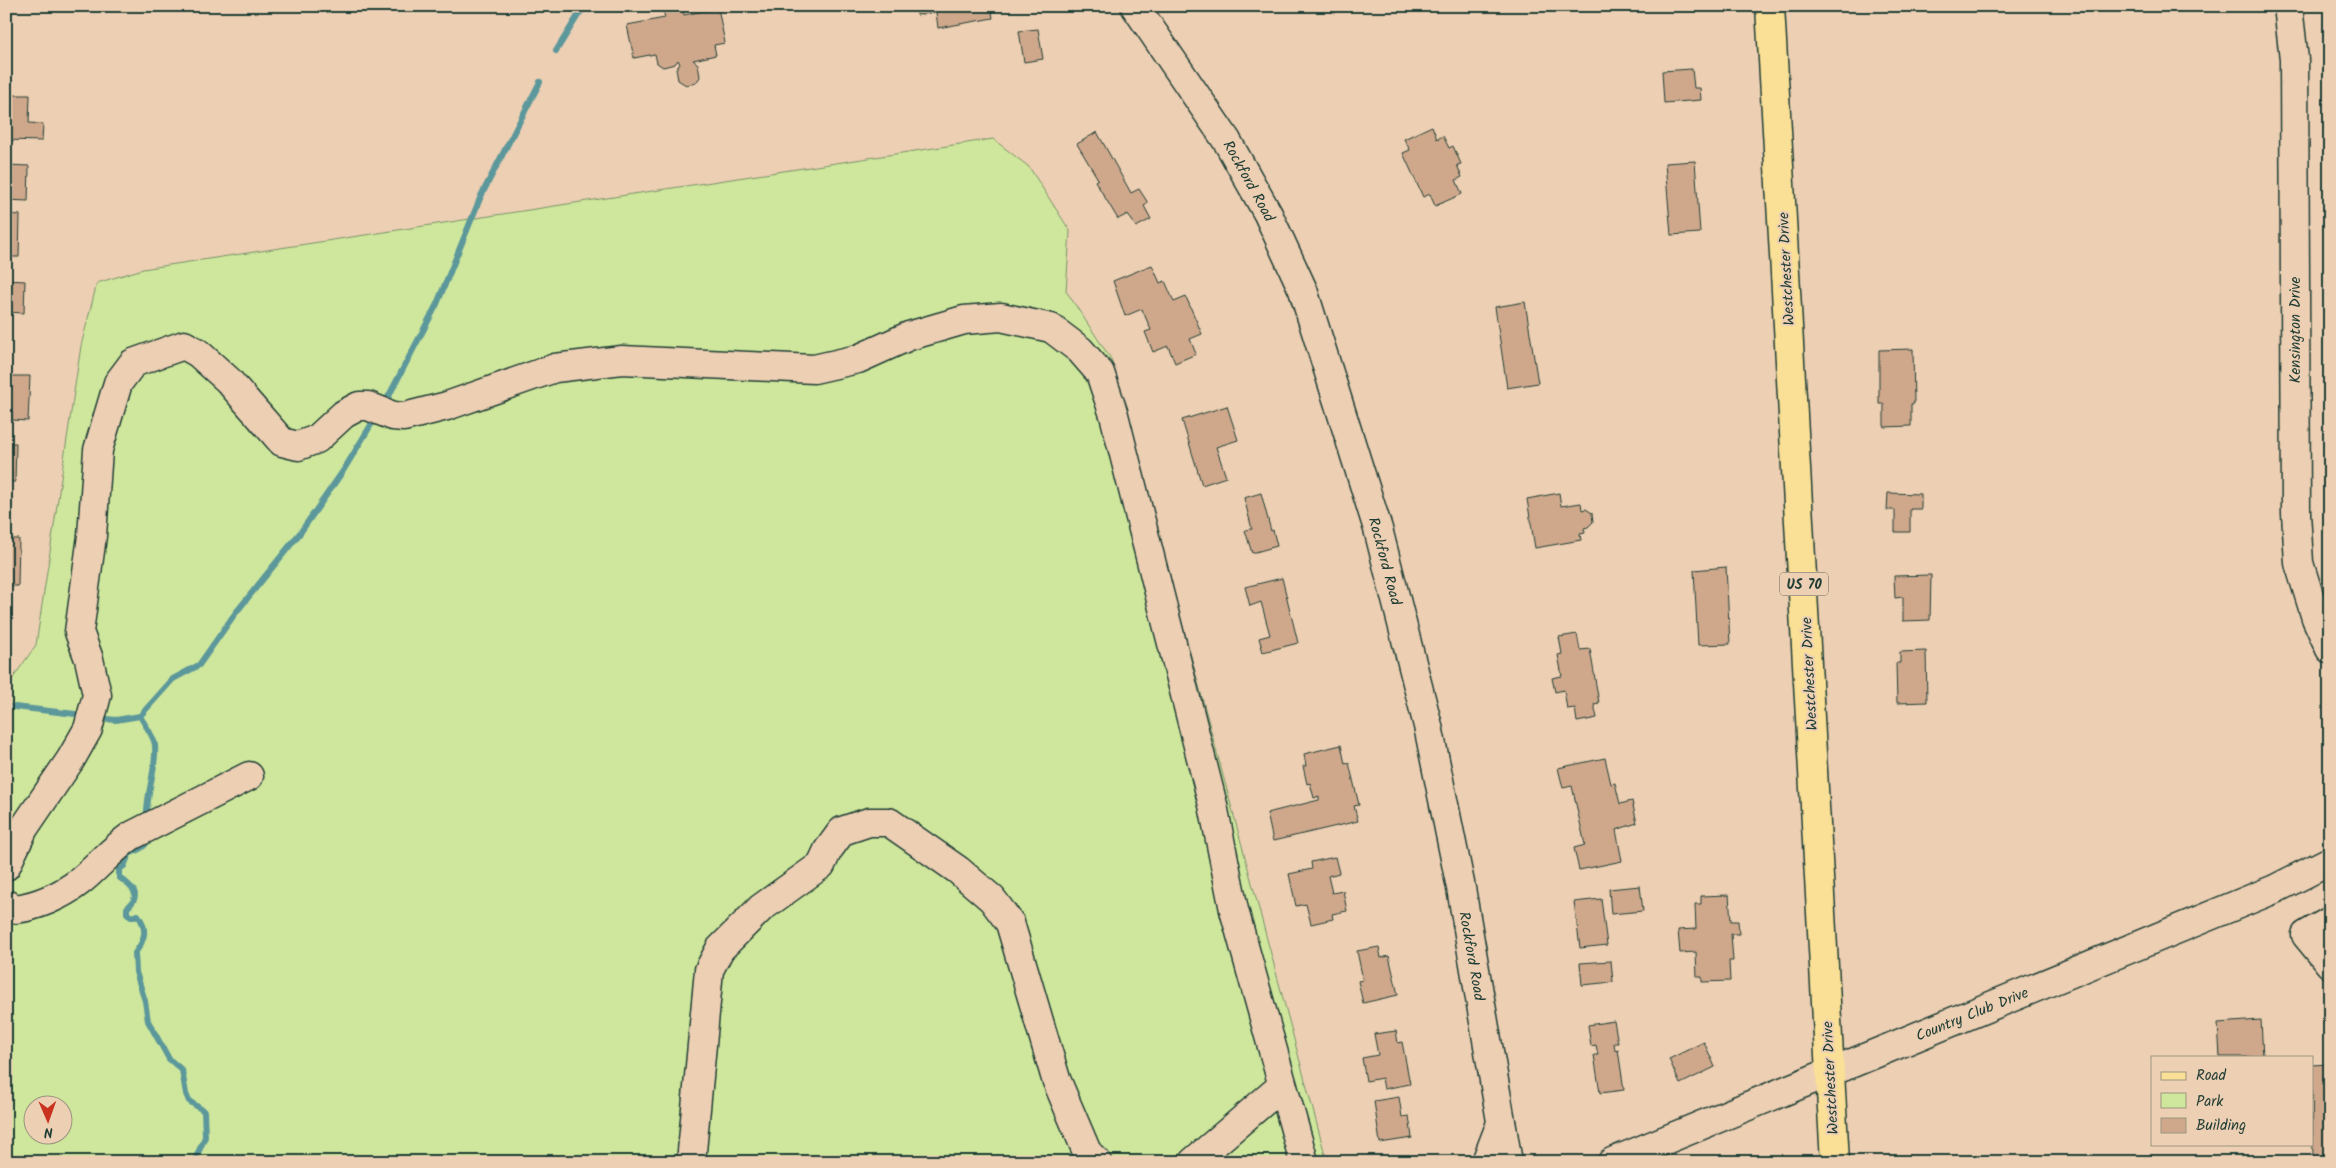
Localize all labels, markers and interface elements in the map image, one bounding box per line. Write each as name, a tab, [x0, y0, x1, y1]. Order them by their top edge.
street label: Rockford Road	[1216, 136, 1281, 227]
street label: Westchester Drive	[1772, 211, 1802, 326]
street label: Kensington Drive	[2284, 276, 2308, 383]
street label: Rockford Road	[1361, 515, 1407, 608]
road number: US 70	[1780, 572, 1828, 596]
street label: Westchester Drive	[1795, 616, 1825, 731]
street label: Rockford Road	[1451, 910, 1491, 1003]
street label: Country Club Drive	[1912, 981, 2033, 1049]
street label: Westchester Drive	[1816, 1020, 1846, 1135]
legend	[2151, 1056, 2314, 1146]
text: Road	[2196, 1064, 2227, 1088]
text: Park	[2196, 1090, 2224, 1114]
north arrow	[22, 1096, 72, 1146]
text: Building	[2196, 1114, 2246, 1138]
text: N	[43, 1121, 53, 1143]

